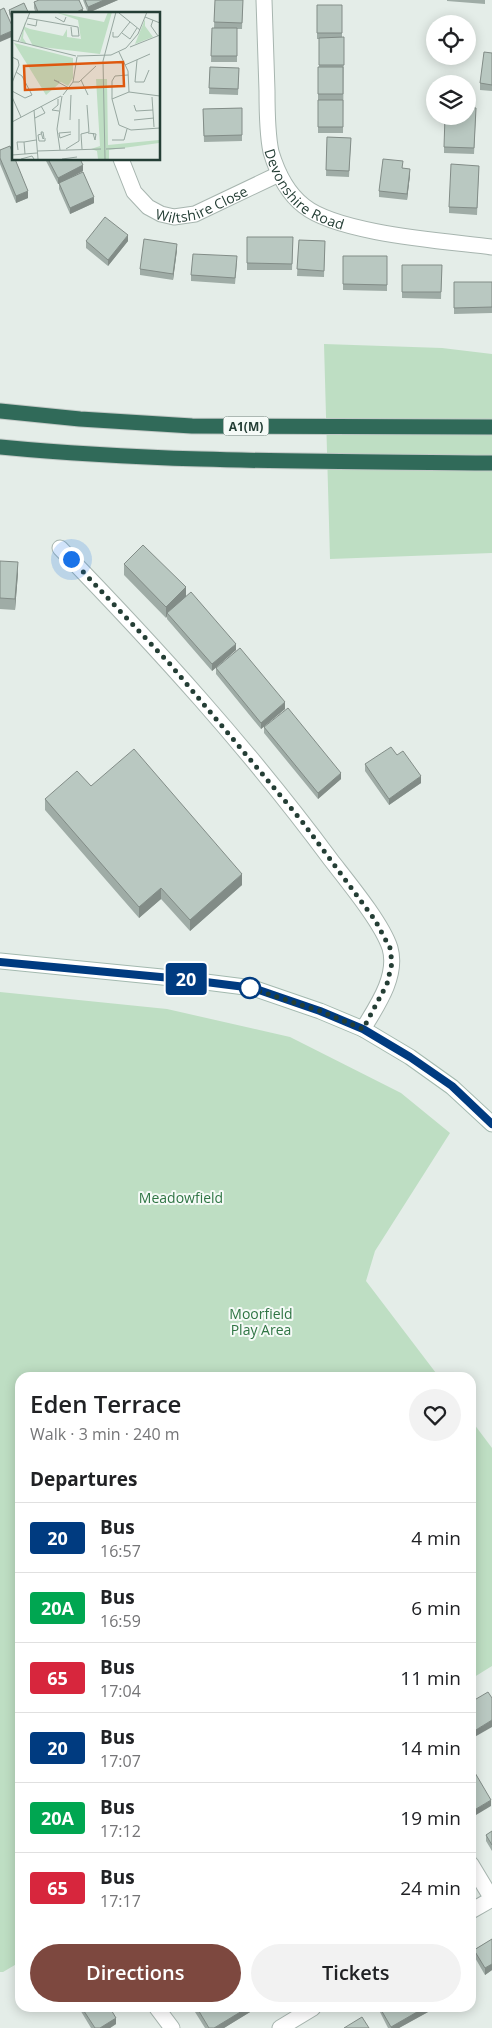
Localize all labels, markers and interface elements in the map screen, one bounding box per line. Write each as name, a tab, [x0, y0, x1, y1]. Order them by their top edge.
inset map	[12, 12, 160, 160]
map controls	[426, 15, 476, 125]
button: locate	[426, 15, 476, 65]
button: layers	[426, 75, 476, 125]
street label: Devonshire Road	[261, 146, 347, 233]
street label: Wiltshire Close	[154, 181, 251, 227]
road number: A1(M)	[224, 416, 268, 436]
your location	[59, 547, 84, 572]
line badge: 20	[164, 963, 208, 995]
text: 20	[176, 967, 196, 991]
unlabelled marker	[239, 977, 261, 999]
park label: Meadowfield	[139, 1188, 223, 1207]
park label: Moorfield Play Area	[229, 1304, 293, 1339]
text: Eden Terrace	[30, 1387, 181, 1420]
button: heart	[409, 1389, 461, 1441]
text: Walk · 3 min · 240 m	[30, 1423, 180, 1445]
text: Departures	[30, 1466, 137, 1492]
text: Bus	[100, 1514, 135, 1540]
text: 4 min	[411, 1525, 461, 1551]
text: 20	[47, 1526, 68, 1550]
text: 16:57	[100, 1540, 141, 1562]
text: Bus	[100, 1584, 135, 1610]
text: 6 min	[411, 1595, 461, 1621]
text: 20A	[41, 1596, 74, 1620]
text: 16:59	[100, 1610, 141, 1632]
text: Bus	[100, 1654, 135, 1680]
text: 11 min	[400, 1665, 461, 1691]
text: 65	[47, 1666, 68, 1690]
text: 17:04	[100, 1680, 141, 1702]
text: Bus	[100, 1724, 135, 1750]
text: 14 min	[400, 1735, 461, 1761]
text: 20	[47, 1736, 68, 1760]
text: 17:07	[100, 1750, 141, 1772]
text: Bus	[100, 1794, 135, 1820]
text: 19 min	[400, 1805, 461, 1831]
text: 20A	[41, 1806, 74, 1830]
text: 17:12	[100, 1820, 141, 1842]
text: Bus	[100, 1864, 135, 1890]
text: 24 min	[400, 1875, 461, 1901]
text: 65	[47, 1876, 68, 1900]
text: 17:17	[100, 1890, 141, 1912]
button: Directions	[30, 1944, 241, 2002]
button: Tickets	[251, 1944, 461, 2002]

